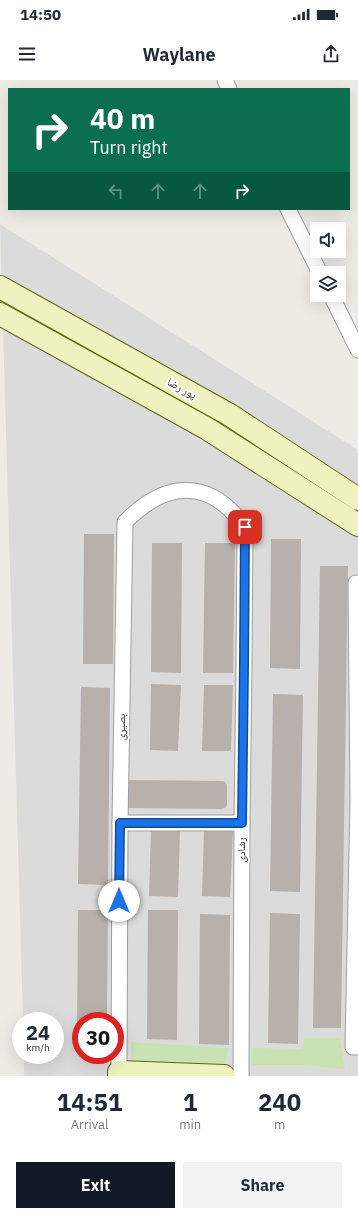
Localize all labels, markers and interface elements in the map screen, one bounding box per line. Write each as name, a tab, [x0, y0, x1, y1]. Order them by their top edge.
text: 14:50	[20, 5, 61, 24]
icon: menu	[16, 43, 38, 65]
text: Waylane	[142, 43, 216, 66]
icon: share	[320, 43, 342, 65]
text: 40 m	[90, 100, 155, 137]
icon: right	[24, 104, 76, 156]
text: Turn right	[90, 136, 168, 159]
icon: left	[105, 180, 127, 202]
icon: ahead	[147, 180, 169, 202]
icon: ahead	[189, 180, 211, 202]
icon: right	[231, 180, 253, 202]
map controls	[310, 222, 346, 302]
button: sound	[310, 222, 346, 258]
button: layers	[310, 266, 346, 302]
street label: پور رضا	[165, 374, 199, 402]
pin	[228, 510, 262, 544]
icon: arrive	[234, 516, 256, 538]
street label: بصیری	[114, 713, 128, 741]
street label: رشادی	[234, 837, 248, 863]
position arrow	[98, 880, 140, 922]
speed limit sign: 30	[72, 1012, 124, 1064]
text: 24	[26, 1019, 50, 1046]
text: km/h	[26, 1041, 50, 1054]
text: 14:51	[57, 1086, 122, 1118]
text: 1	[183, 1086, 197, 1118]
text: 240	[258, 1086, 301, 1118]
text: Arrival	[71, 1116, 109, 1133]
text: min	[179, 1116, 201, 1133]
text: m	[274, 1116, 285, 1133]
button: Exit	[16, 1162, 175, 1208]
button: Share	[183, 1162, 342, 1208]

